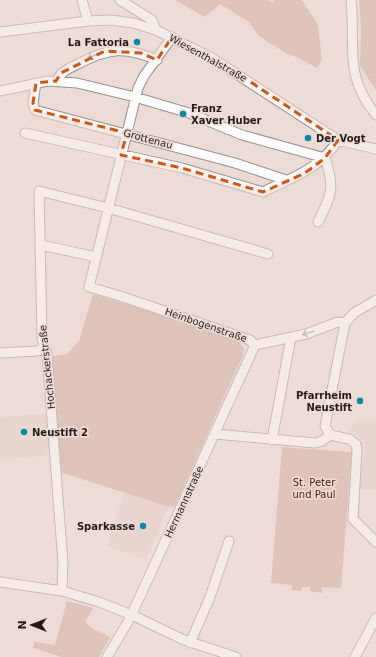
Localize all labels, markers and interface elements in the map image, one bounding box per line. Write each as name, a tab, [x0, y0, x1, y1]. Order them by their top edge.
street label: Wiesenthalstraße	[167, 32, 249, 84]
place label: La Fattoria	[68, 37, 129, 48]
marker: La Fattoria	[132, 37, 142, 47]
one-way arrow	[87, 53, 99, 60]
place label: Franz Xaver Huber	[191, 103, 262, 126]
marker: Franz Xaver Huber	[178, 109, 188, 119]
street label: Grottenau	[122, 127, 174, 151]
marker: Der Vogt	[303, 133, 313, 143]
place label: Der Vogt	[316, 133, 366, 144]
street label: Heinbogenstraße	[164, 306, 248, 344]
street label: Hochackerstraße	[37, 324, 57, 410]
one-way arrow	[302, 330, 315, 337]
place label: Pfarrheim Neustift	[296, 390, 352, 413]
marker: Pfarrheim Neustift	[355, 396, 365, 406]
marker: Neustift 2	[19, 427, 29, 437]
place label: Neustift 2	[32, 427, 88, 438]
street label: Hermannstraße	[163, 464, 205, 540]
park label: St. Peter und Paul	[292, 477, 336, 500]
place label: Sparkasse	[77, 521, 135, 532]
marker: Sparkasse	[138, 521, 148, 531]
north arrow	[12, 605, 52, 645]
text: N	[16, 620, 29, 630]

